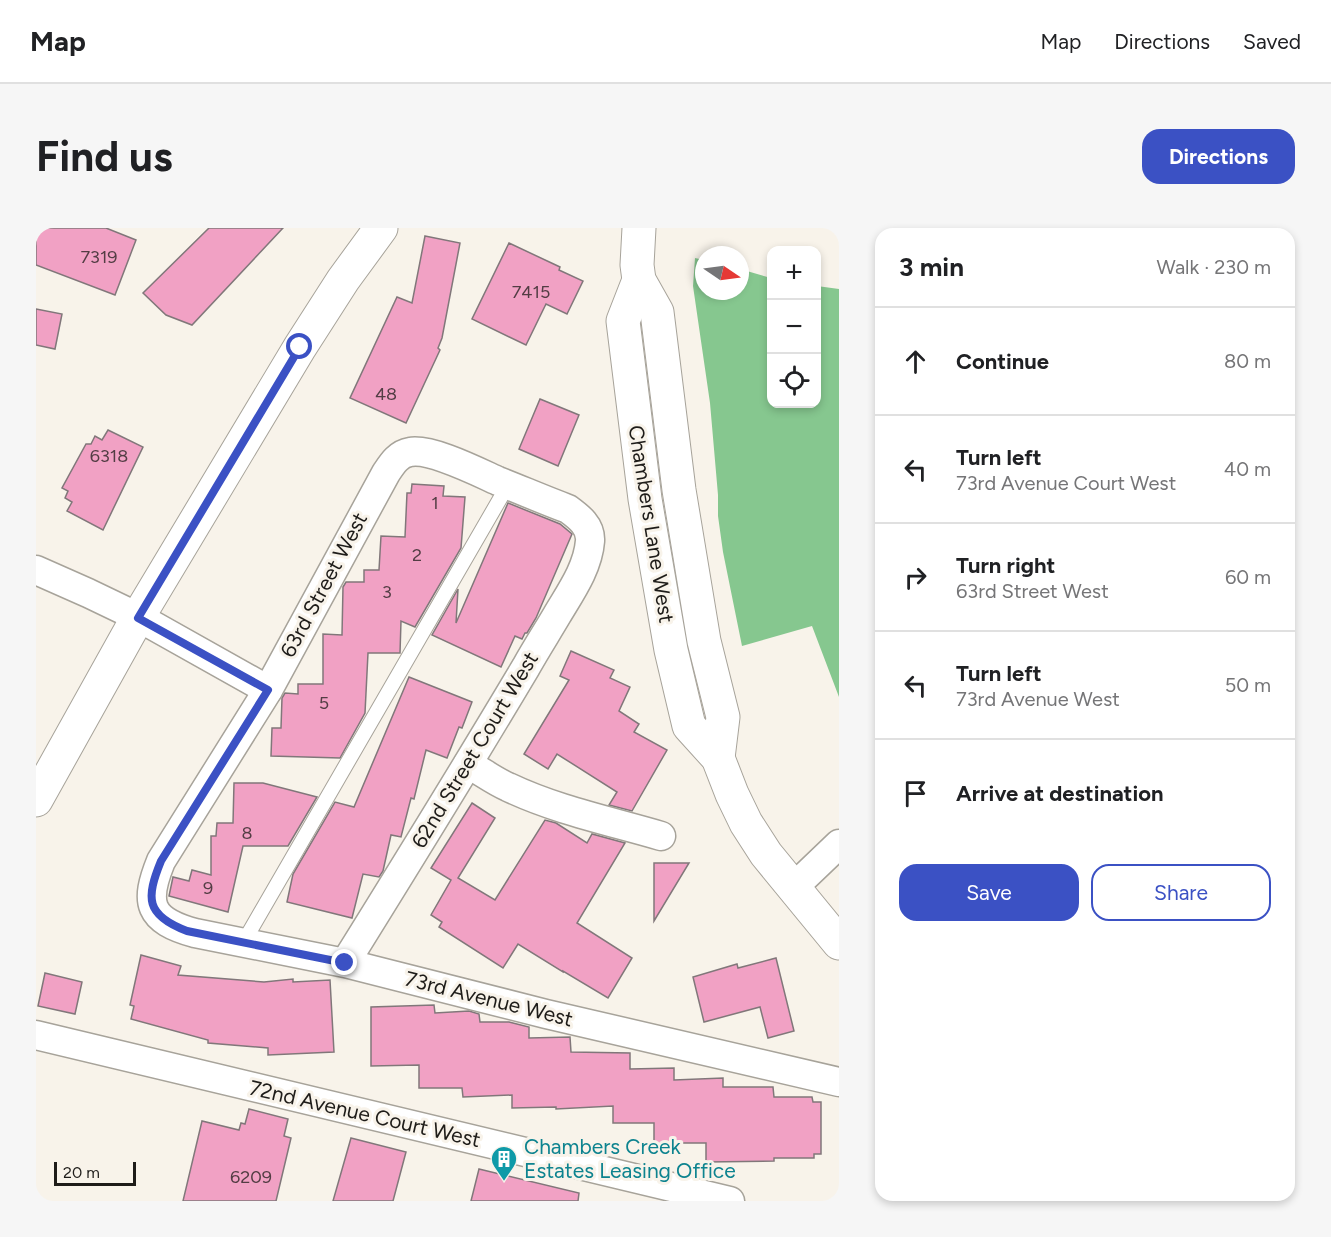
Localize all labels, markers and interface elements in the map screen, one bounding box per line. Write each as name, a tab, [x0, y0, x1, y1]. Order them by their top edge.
text: Map	[30, 24, 86, 58]
text: Map	[1040, 29, 1081, 54]
text: Directions	[1114, 29, 1210, 54]
text: Saved	[1243, 29, 1301, 54]
button: Directions	[1142, 129, 1295, 184]
text: Find us	[36, 131, 173, 182]
house number: 7319	[80, 246, 118, 268]
north arrow	[695, 246, 749, 300]
map controls	[767, 246, 821, 408]
button: +	[767, 246, 821, 300]
text: 3 min	[899, 251, 964, 283]
text: Walk · 230 m	[1157, 255, 1271, 279]
house number: 7415	[512, 281, 550, 303]
button: −	[767, 300, 821, 354]
route start	[286, 333, 312, 359]
icon: ahead	[899, 345, 932, 378]
text: Continue	[956, 348, 1049, 375]
text: 80 m	[1224, 349, 1271, 373]
button: locate	[767, 354, 821, 408]
house number: 48	[375, 383, 397, 405]
street label: Chambers Lane West	[624, 423, 679, 625]
text: Turn left	[956, 444, 1042, 471]
house number: 6318	[90, 445, 128, 467]
icon: left	[899, 453, 932, 486]
text: 40 m	[1224, 457, 1271, 481]
text: 73rd Avenue Court West	[956, 471, 1176, 495]
house number: 1	[431, 492, 439, 514]
street label: 63rd Street West	[275, 508, 372, 661]
house number: 2	[412, 544, 422, 566]
text: Turn right	[956, 552, 1055, 579]
icon: right	[899, 561, 932, 594]
text: 60 m	[1225, 565, 1271, 589]
text: 63rd Street West	[956, 579, 1109, 603]
house number: 3	[382, 581, 392, 603]
street label: 62nd Street Court West	[406, 647, 543, 852]
text: Turn left	[956, 660, 1042, 687]
icon: left	[899, 669, 932, 702]
text: 50 m	[1225, 673, 1271, 697]
text: 73rd Avenue West	[956, 687, 1120, 711]
house number: 5	[319, 692, 329, 714]
icon: arrive	[899, 777, 932, 810]
text: Arrive at destination	[956, 780, 1164, 807]
house number: 8	[241, 822, 253, 844]
button: Save	[899, 864, 1079, 921]
button: Share	[1091, 864, 1271, 921]
house number: 9	[203, 877, 213, 899]
route end	[331, 949, 357, 975]
street label: 73rd Avenue West	[403, 966, 576, 1031]
street label: 72nd Avenue Court West	[247, 1075, 483, 1152]
place label: Chambers Creek Estates Leasing Office	[524, 1134, 736, 1183]
building icon: Chambers Creek Estates Leasing Office	[489, 1144, 519, 1182]
scale bar	[54, 1159, 136, 1186]
text: 20 m	[63, 1163, 100, 1182]
house number: 6209	[230, 1166, 272, 1188]

